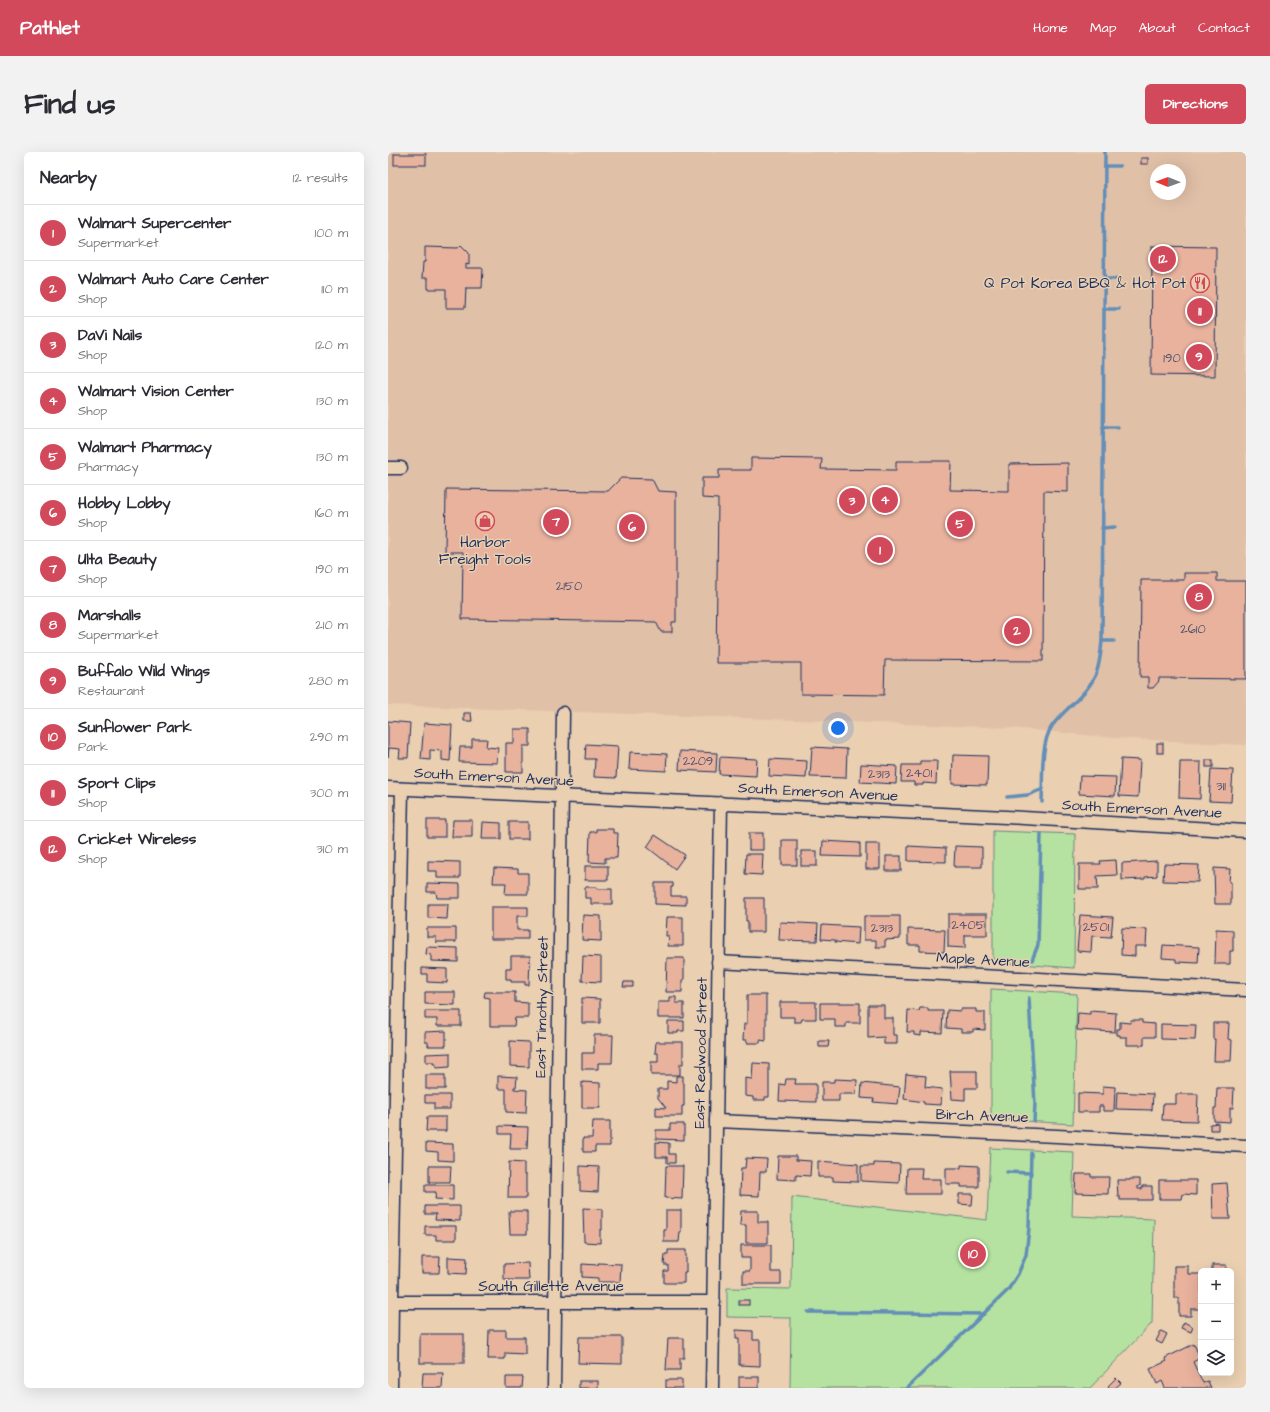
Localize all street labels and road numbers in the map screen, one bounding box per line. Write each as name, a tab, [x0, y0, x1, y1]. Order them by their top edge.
street label: South Emerson Avenue	[413, 762, 575, 792]
street label: South Emerson Avenue	[737, 777, 899, 807]
street label: South Emerson Avenue	[1061, 794, 1223, 824]
street label: East Timothy Street	[530, 936, 555, 1078]
street label: Maple Avenue	[936, 947, 1030, 973]
street label: East Redwood Street	[689, 977, 713, 1129]
street label: Birch Avenue	[935, 1104, 1029, 1128]
street label: South Gillette Avenue	[478, 1276, 624, 1297]

